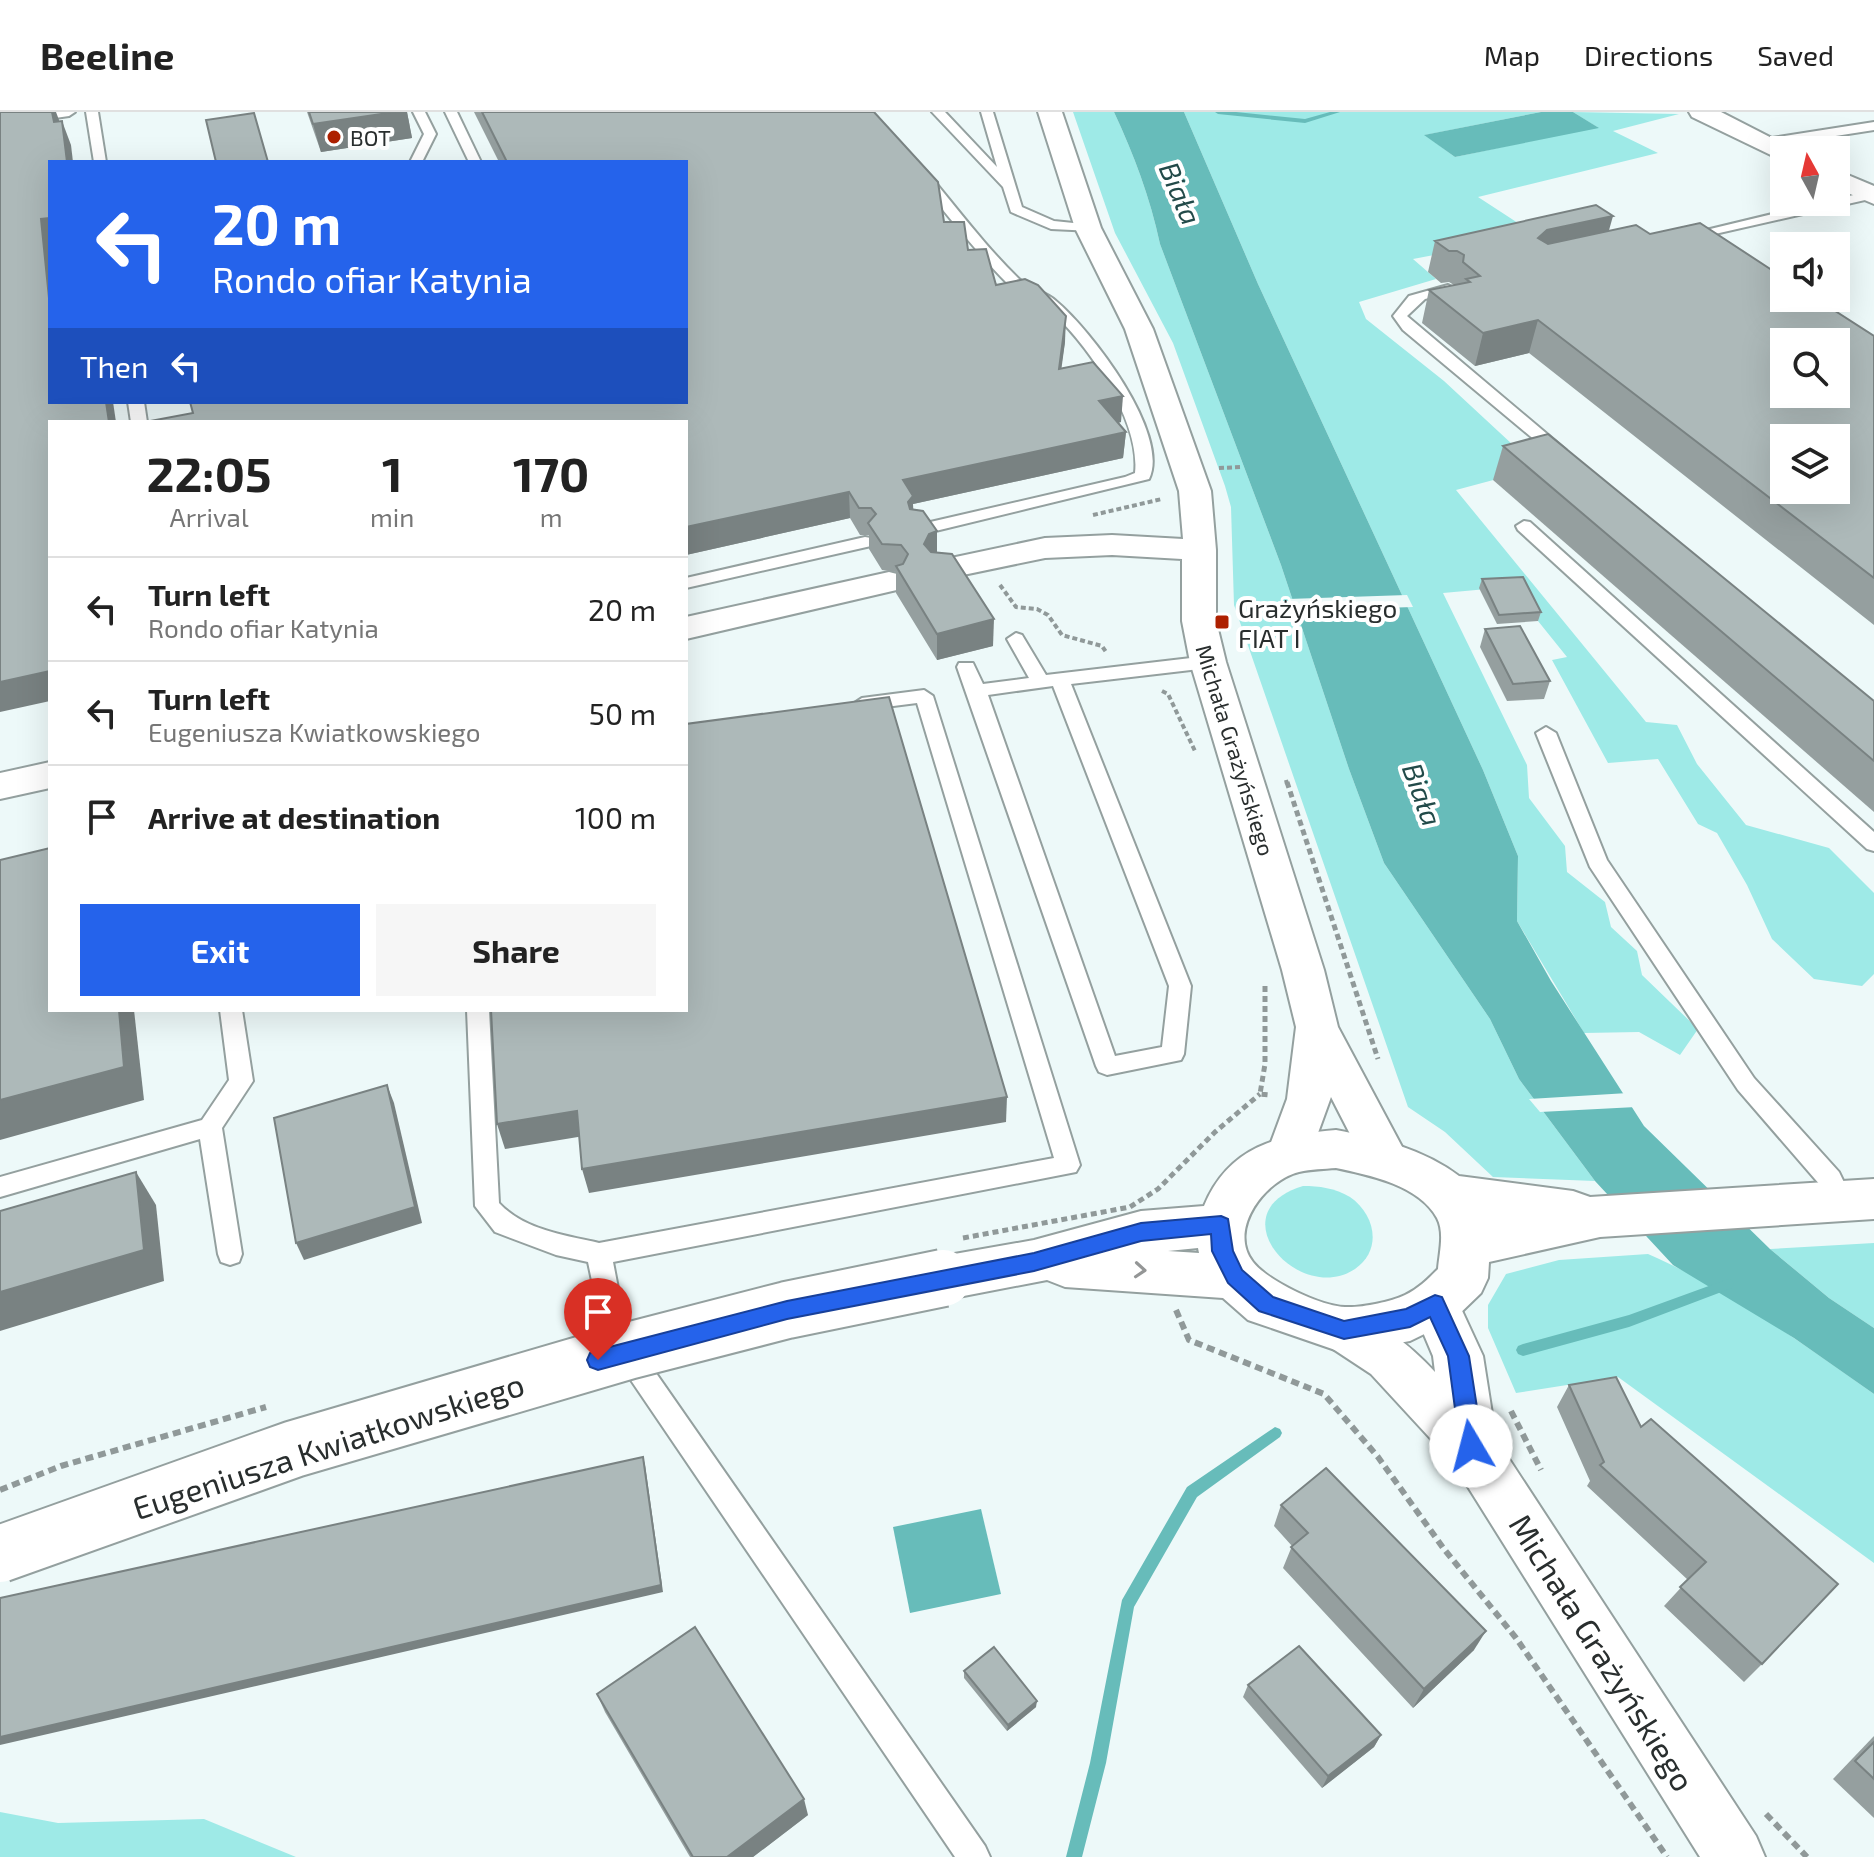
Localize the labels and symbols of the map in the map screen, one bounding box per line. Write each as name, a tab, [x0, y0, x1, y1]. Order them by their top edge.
place label: BOT	[350, 124, 391, 150]
marker: BOT	[325, 128, 343, 146]
north arrow	[1770, 136, 1850, 216]
water label: Biała	[1153, 157, 1209, 229]
place label: Grażyńskiego FIAT I	[1238, 592, 1397, 653]
marker: Grażyńskiego FIAT I	[1213, 613, 1231, 631]
street label: Michała Grażyńskiego	[1192, 641, 1280, 859]
water label: Biała	[1396, 758, 1450, 830]
one-way arrow	[1134, 1261, 1147, 1278]
pin	[564, 1278, 632, 1360]
street label: Eugeniusza Kwiatkowskiego	[128, 1364, 528, 1526]
position arrow	[1429, 1404, 1513, 1488]
street label: Michała Grażyńskiego	[1502, 1507, 1704, 1797]

